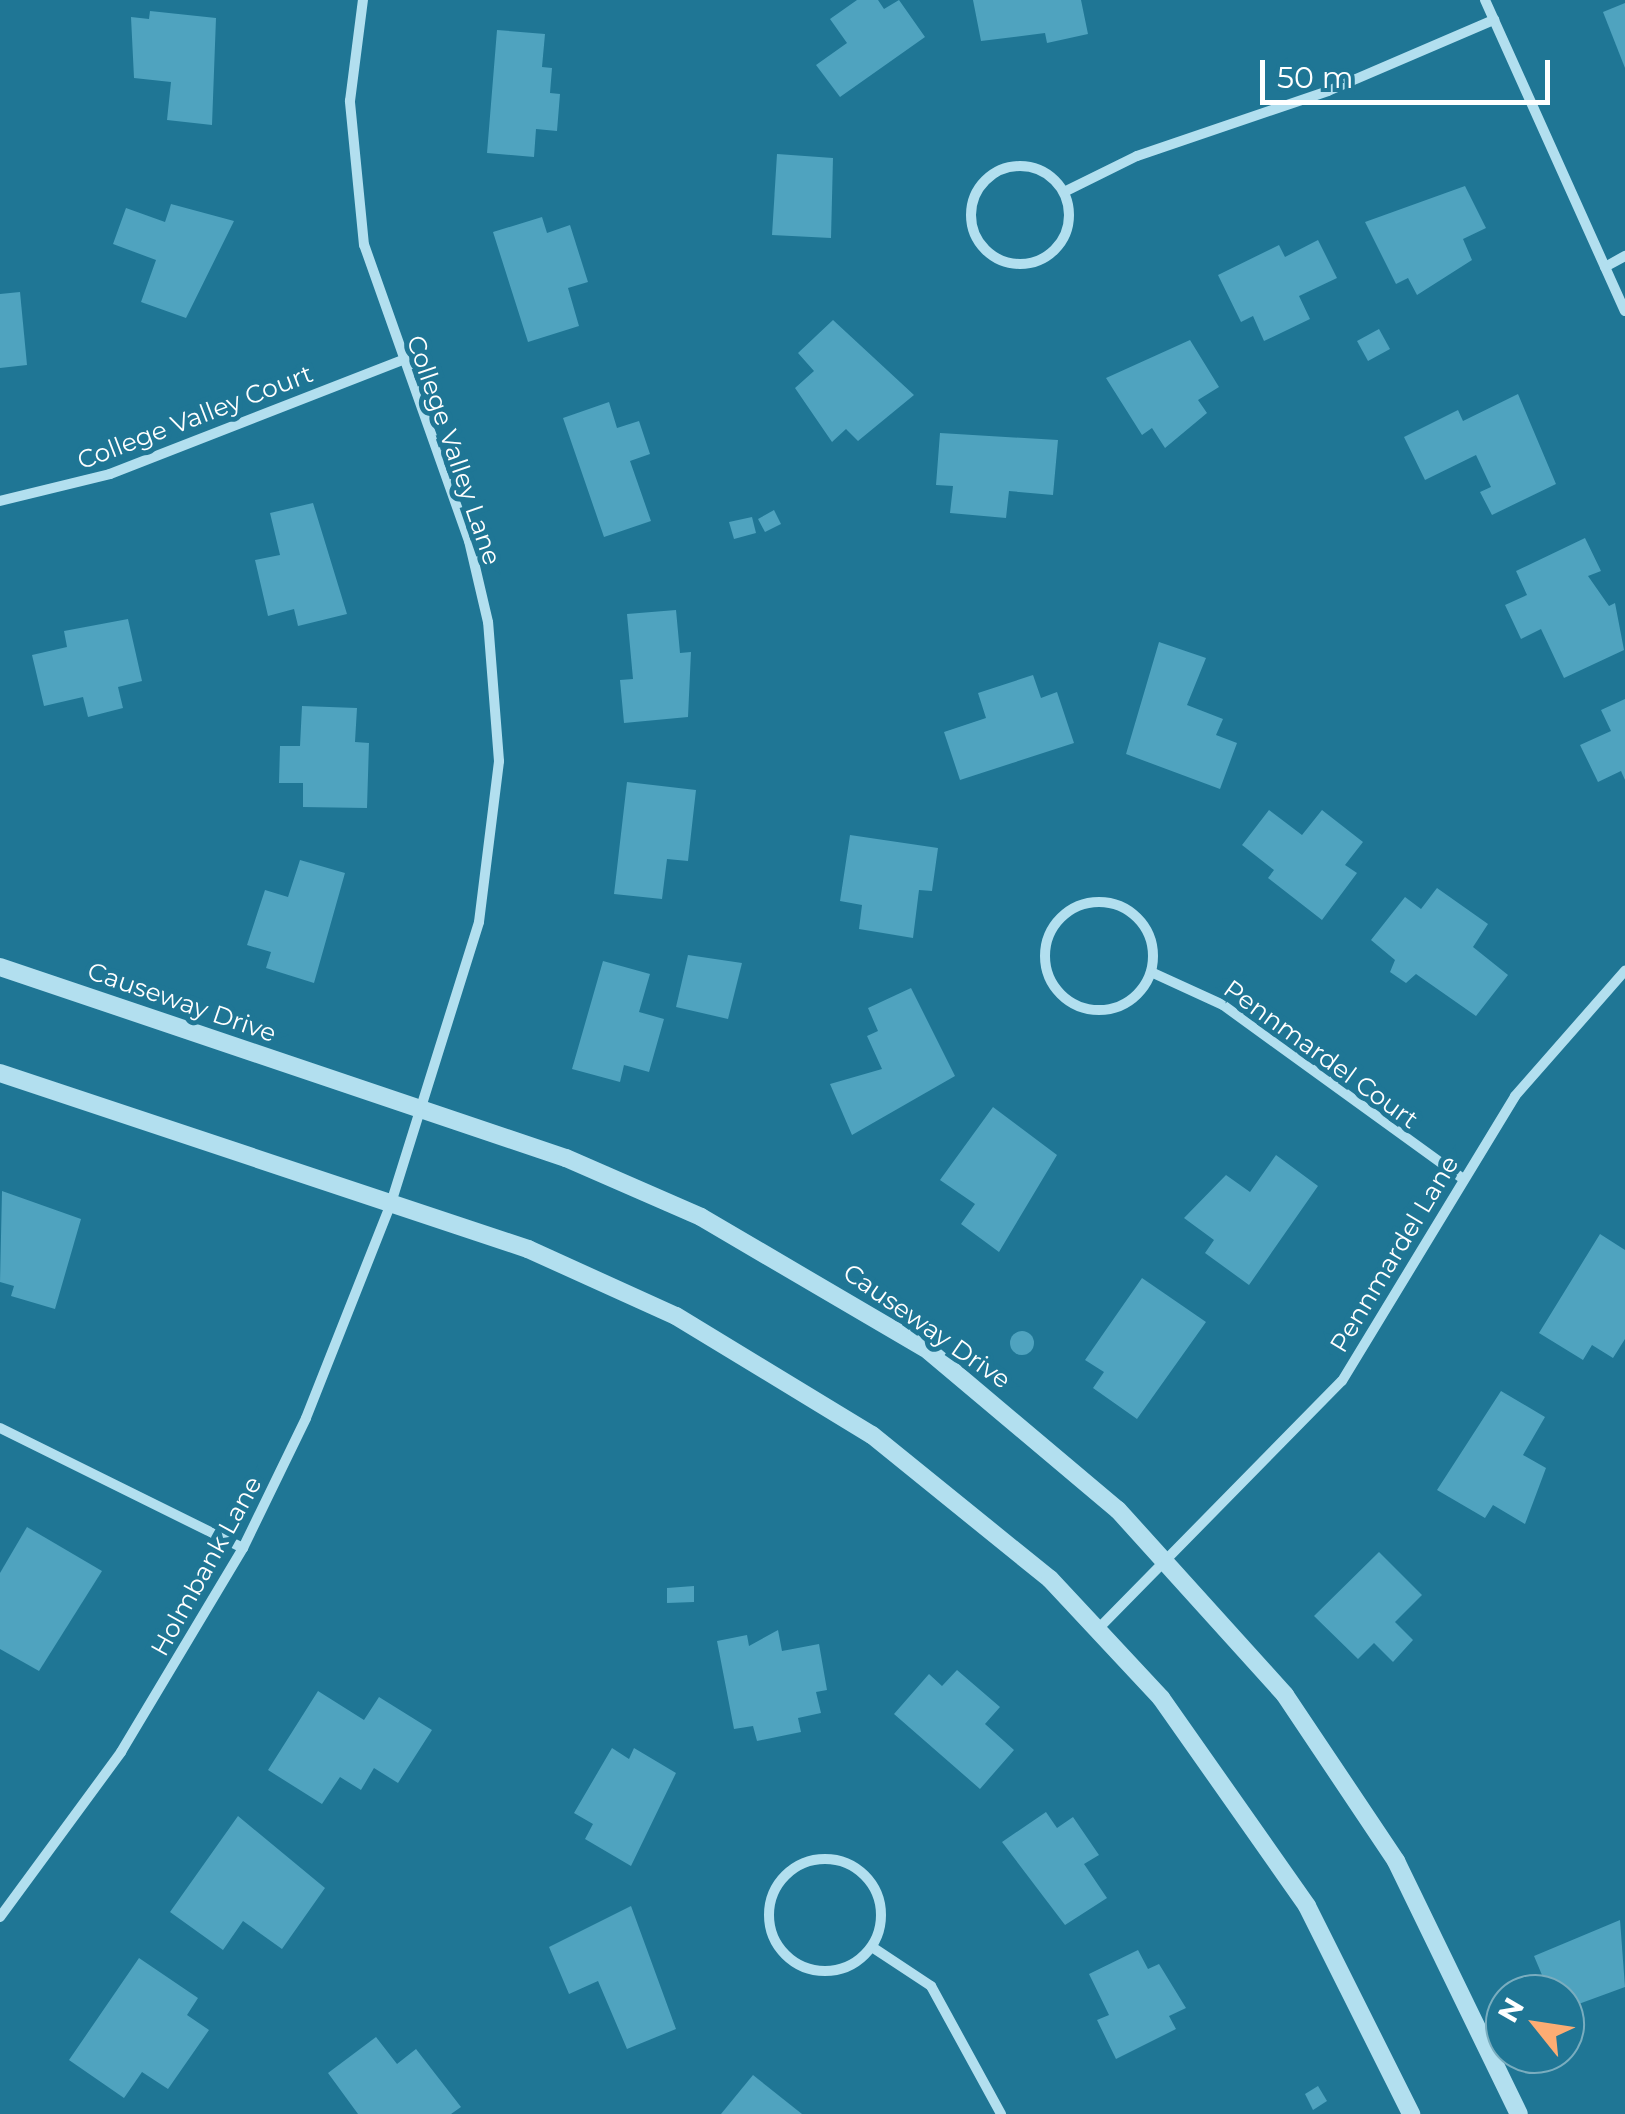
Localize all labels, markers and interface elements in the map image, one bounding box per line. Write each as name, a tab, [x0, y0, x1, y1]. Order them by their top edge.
scale bar	[1265, 40, 1555, 102]
text: 50 m	[1277, 59, 1354, 96]
street label: College Valley Lane	[401, 331, 507, 569]
street label: College Valley Court	[73, 358, 317, 476]
street label: Causeway Drive	[84, 956, 280, 1048]
street label: Pennmardel Court	[1218, 973, 1424, 1135]
street label: Pennmardel Lane	[1323, 1150, 1465, 1358]
street label: Causeway Drive	[838, 1257, 1016, 1395]
street label: Holmbank Lane	[144, 1471, 268, 1661]
north arrow	[1485, 1974, 1585, 2074]
text: N	[1490, 1992, 1531, 2028]

